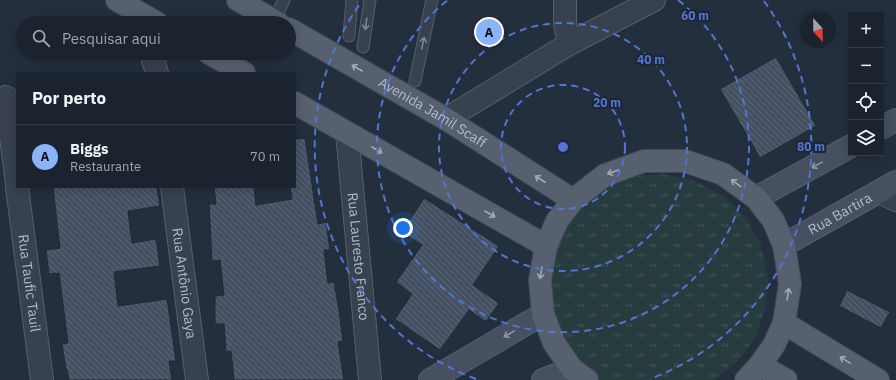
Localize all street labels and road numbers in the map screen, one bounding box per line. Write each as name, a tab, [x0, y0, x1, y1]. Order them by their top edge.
street label: Avenida Jamil Scaff	[375, 73, 490, 152]
street label: Rua Bartira	[805, 188, 875, 239]
street label: Rua Lauresto Franco	[344, 192, 373, 321]
street label: Rua Antônio Gaya	[168, 227, 201, 340]
street label: Rua Taufic Tauil	[14, 233, 45, 333]

